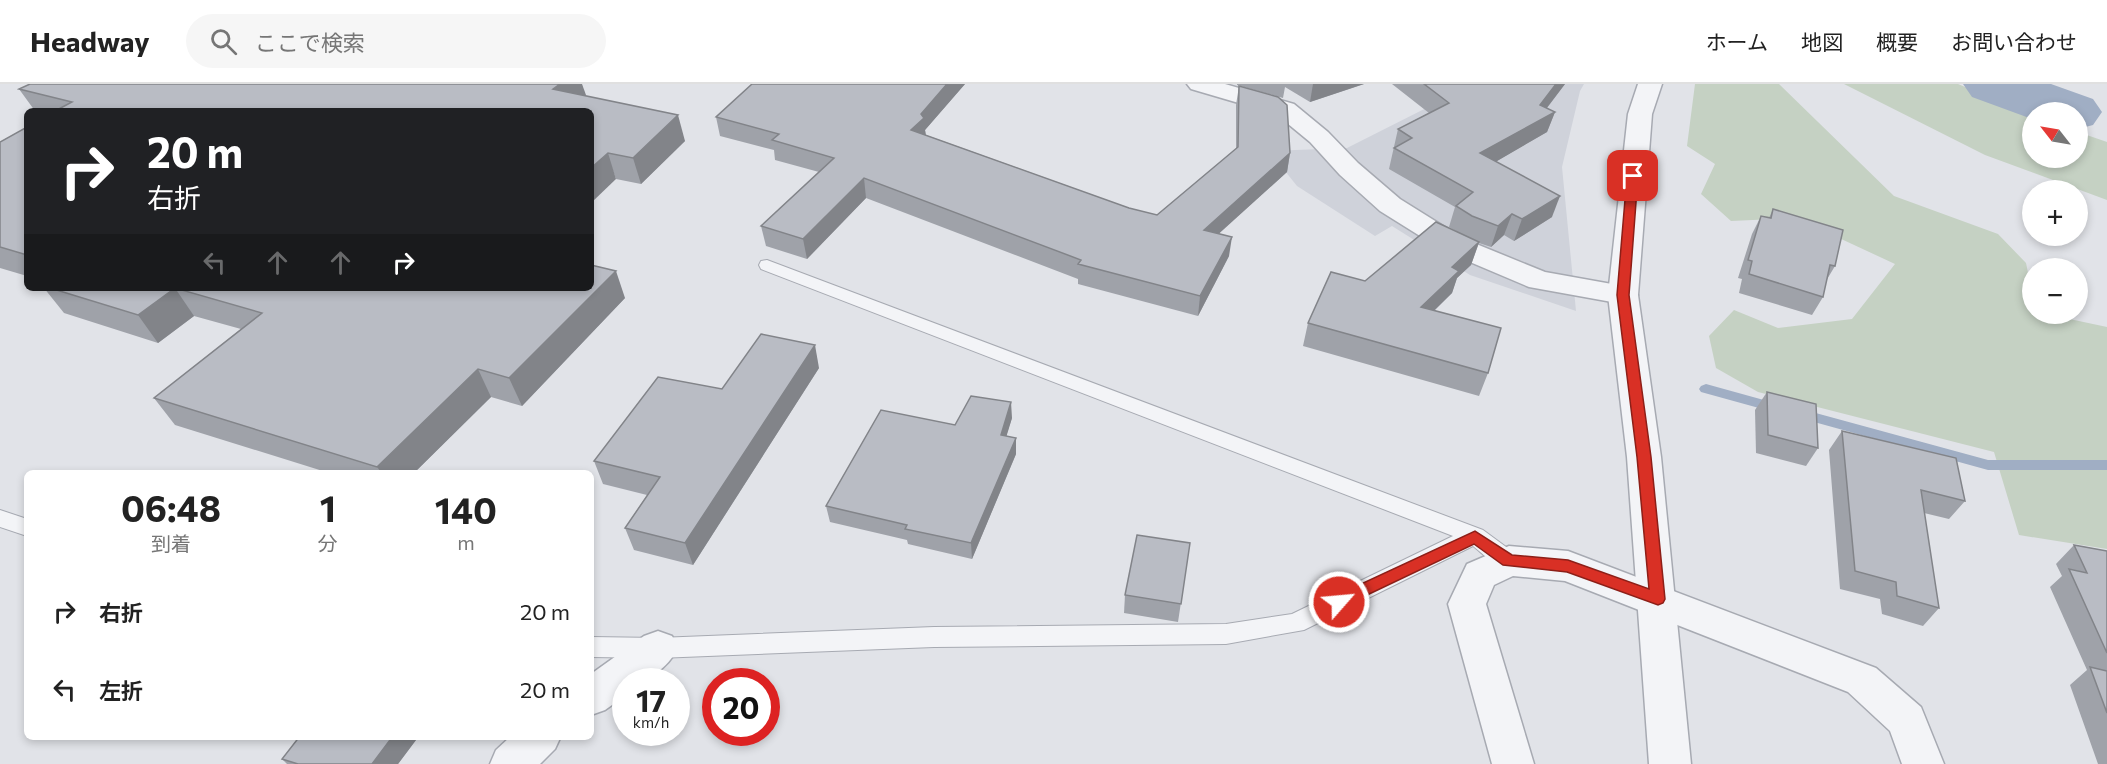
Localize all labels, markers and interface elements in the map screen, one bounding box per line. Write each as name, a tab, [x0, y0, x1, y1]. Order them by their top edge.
search box	[186, 14, 606, 68]
text: Headway	[30, 24, 150, 58]
icon: search	[207, 25, 240, 58]
text: ここで検索	[255, 29, 365, 56]
text: ホーム	[1706, 29, 1768, 54]
text: 地図	[1801, 29, 1843, 54]
text: 概要	[1876, 29, 1918, 54]
text: お問い合わせ	[1951, 29, 2077, 54]
north arrow	[2022, 102, 2088, 168]
map controls	[2022, 102, 2088, 324]
text: 20 m	[147, 125, 243, 177]
icon: right	[48, 132, 126, 210]
pin	[1607, 150, 1658, 201]
icon: arrive	[1616, 159, 1649, 192]
button: +	[2022, 180, 2088, 246]
text: 右折	[147, 181, 201, 214]
icon: left	[198, 246, 231, 279]
icon: ahead	[261, 246, 294, 279]
icon: ahead	[324, 246, 357, 279]
icon: right	[387, 246, 420, 279]
button: −	[2022, 258, 2088, 324]
text: 06:48	[121, 485, 221, 529]
text: 1	[320, 485, 336, 529]
text: 140	[435, 487, 497, 531]
text: m	[457, 530, 475, 554]
text: 到着	[151, 531, 191, 555]
text: 分	[318, 531, 338, 555]
position arrow	[1307, 570, 1371, 634]
icon: right	[48, 595, 81, 628]
text: 20 m	[520, 598, 570, 625]
text: 右折	[99, 599, 143, 626]
speed limit sign: 20	[702, 668, 780, 746]
icon: left	[48, 673, 81, 706]
text: 20 m	[520, 676, 570, 703]
text: 左折	[99, 677, 143, 704]
text: 17	[636, 681, 666, 718]
text: km/h	[633, 713, 669, 731]

